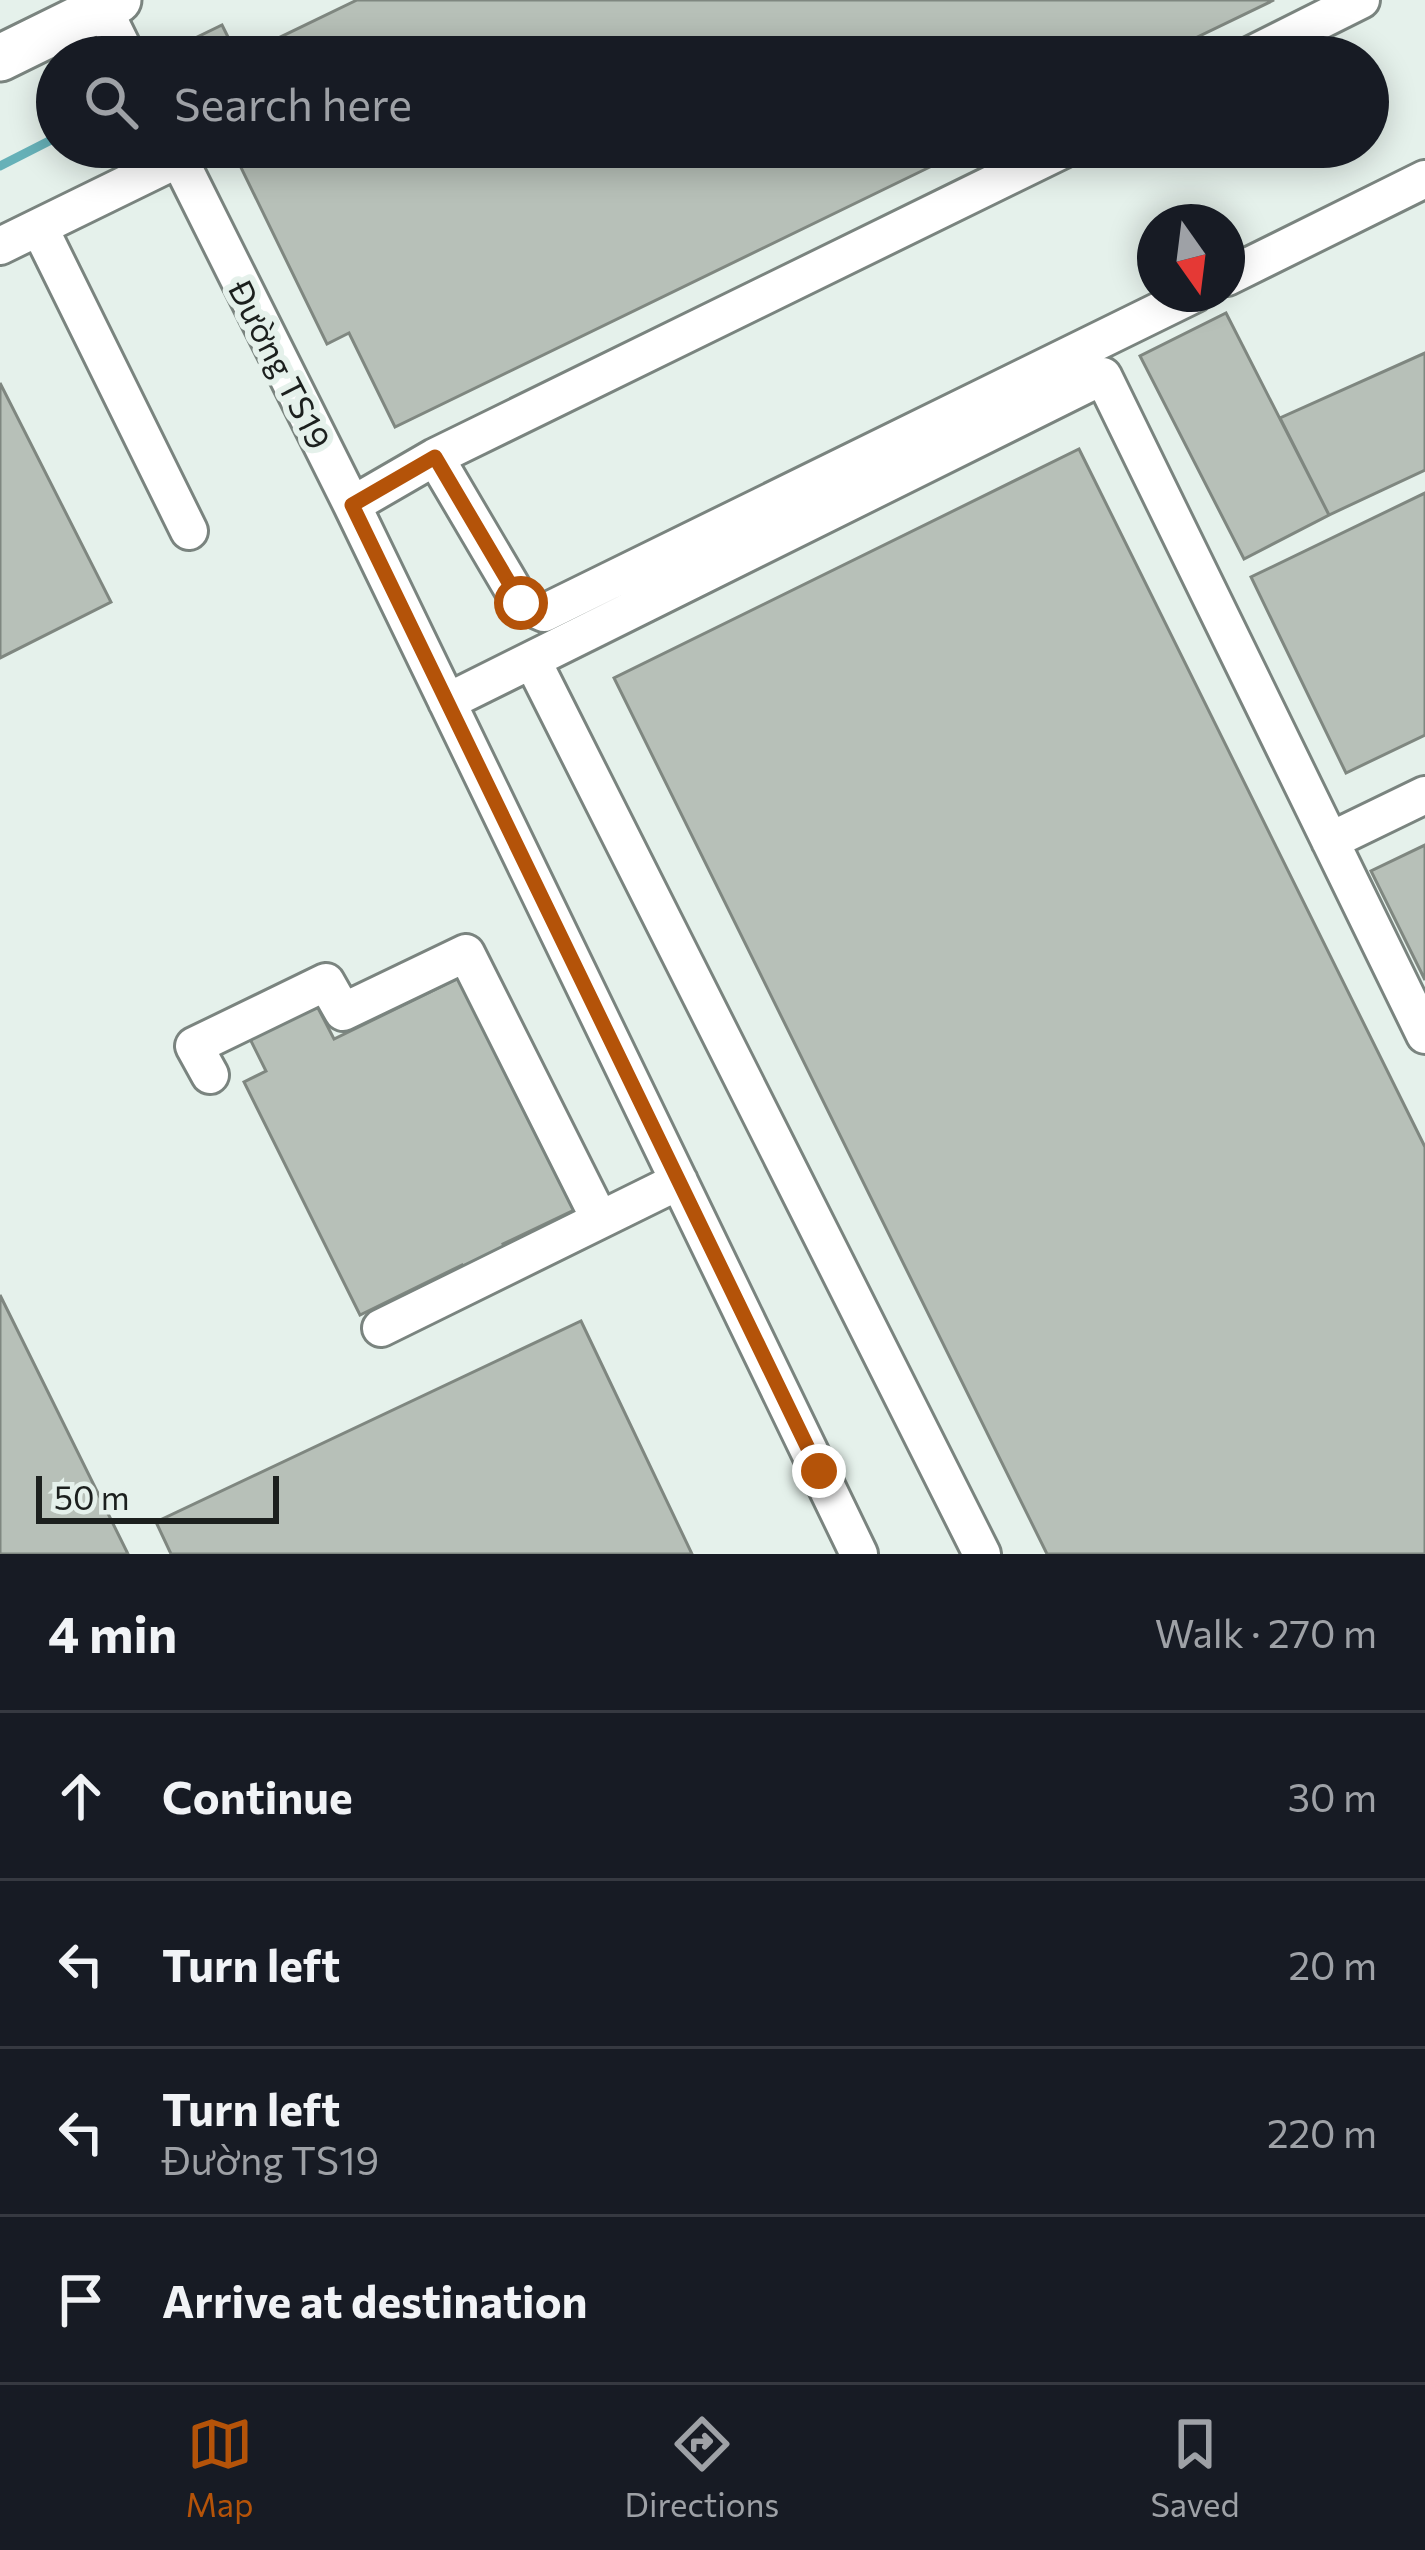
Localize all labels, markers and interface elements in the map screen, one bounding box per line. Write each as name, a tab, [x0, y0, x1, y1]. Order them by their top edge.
search box	[36, 36, 1389, 168]
icon: search	[78, 69, 144, 135]
text: Search here	[174, 75, 412, 130]
north arrow	[1137, 204, 1245, 312]
street label: Đường TS19	[221, 272, 341, 455]
route start	[494, 576, 548, 630]
route end	[792, 1444, 846, 1498]
scale bar	[36, 1470, 279, 1523]
text: 50 m	[54, 1476, 130, 1517]
text: 4 min	[48, 1601, 177, 1664]
text: Walk · 270 m	[1155, 1608, 1377, 1656]
icon: ahead	[48, 1763, 114, 1829]
text: Continue	[162, 1768, 353, 1823]
text: 30 m	[1288, 1772, 1377, 1820]
icon: left	[48, 1931, 114, 1997]
text: Turn left	[162, 1936, 340, 1991]
text: 20 m	[1289, 1940, 1377, 1988]
text: Turn left	[162, 2080, 340, 2135]
icon: left	[48, 2099, 114, 2165]
text: 220 m	[1267, 2108, 1377, 2156]
text: Đường TS19	[162, 2135, 379, 2183]
icon: arrive	[48, 2267, 114, 2333]
text: Arrive at destination	[162, 2272, 588, 2327]
tab: Map	[186, 2411, 254, 2524]
tab: Directions	[625, 2411, 779, 2524]
tab: Saved	[1150, 2411, 1239, 2524]

